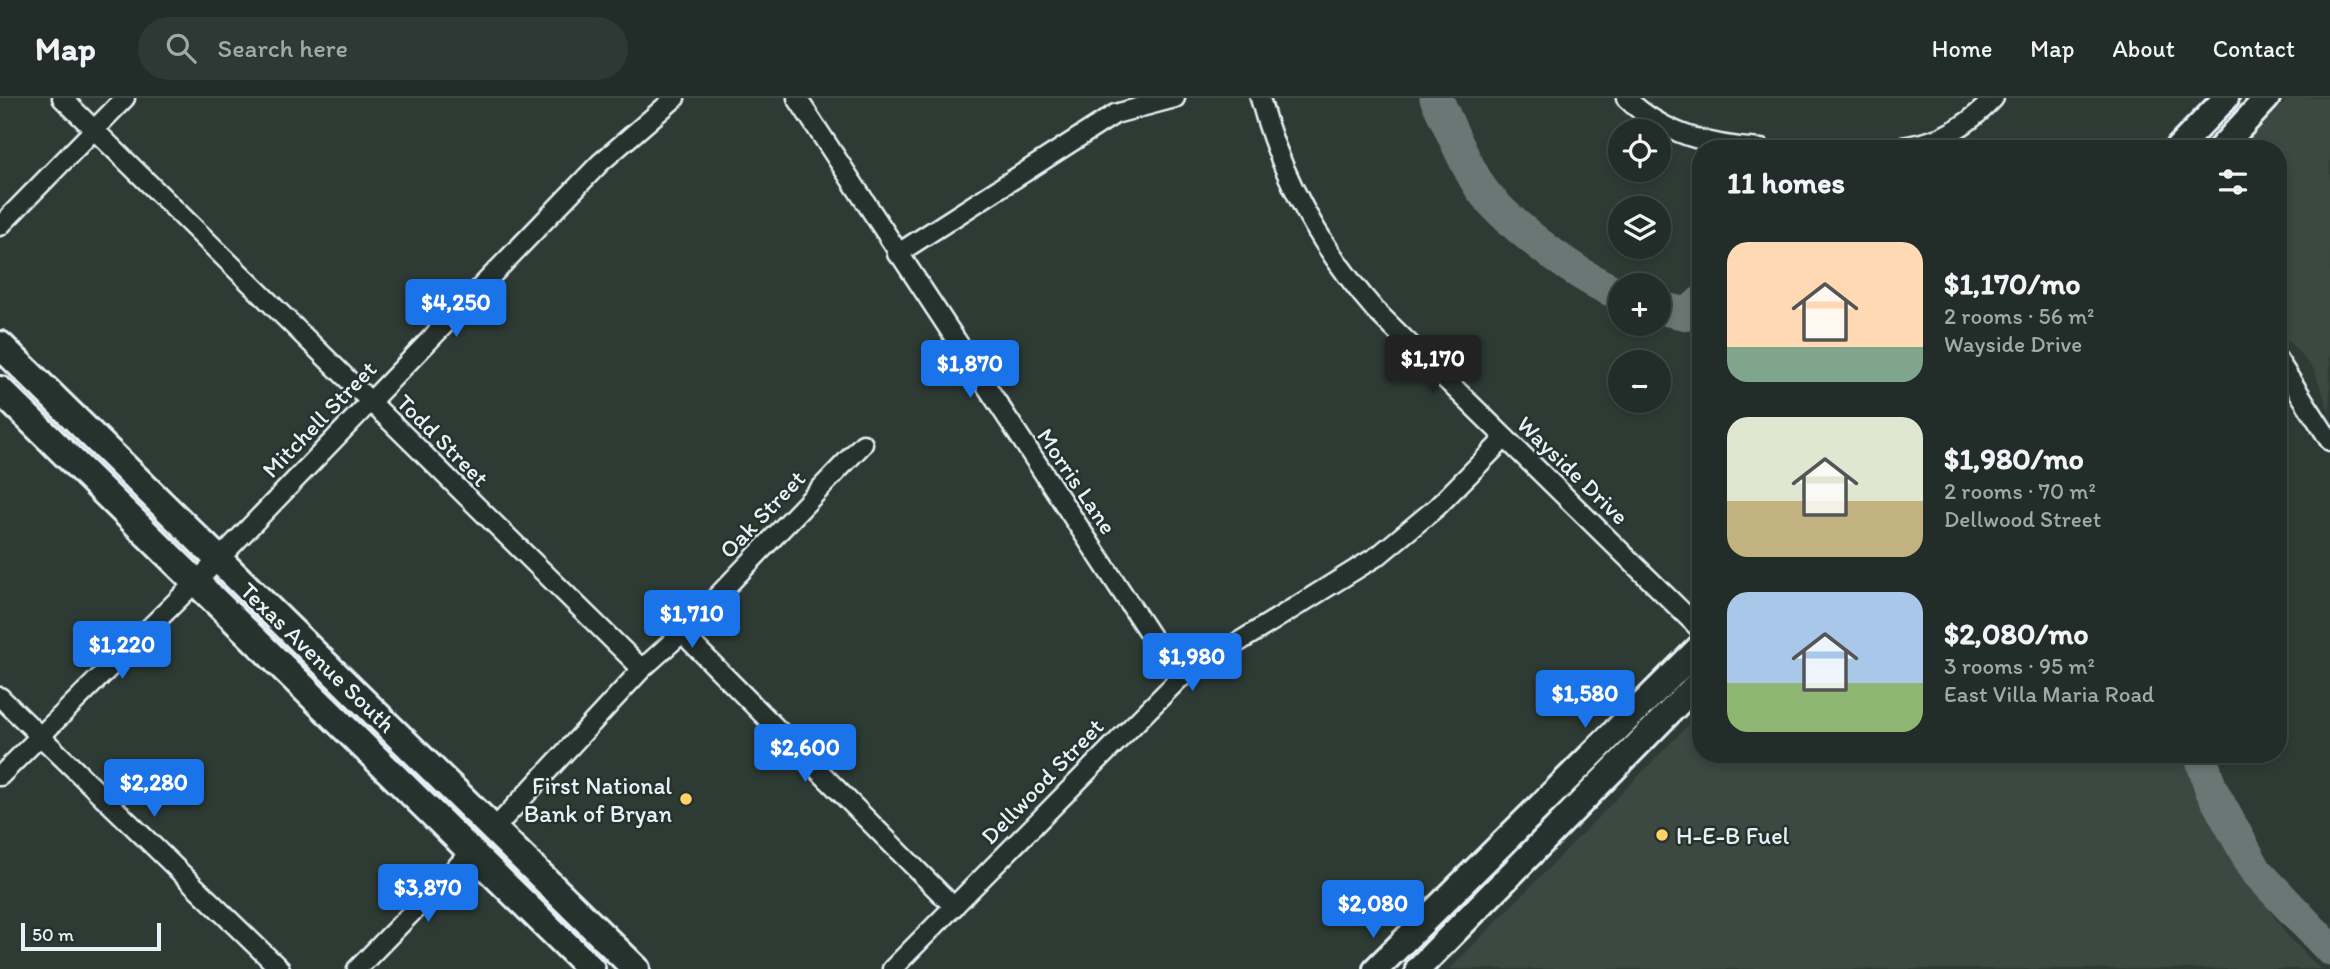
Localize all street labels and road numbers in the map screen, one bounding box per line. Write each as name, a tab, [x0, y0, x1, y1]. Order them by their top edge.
street label: Mitchell Street	[256, 354, 382, 484]
street label: Todd Street	[391, 388, 495, 492]
street label: Wayside Drive	[1511, 410, 1635, 530]
street label: Morris Lane	[1031, 422, 1123, 540]
street label: Oak Street	[713, 464, 811, 564]
street label: Texas Avenue South	[234, 576, 402, 738]
street label: Dellwood Street	[975, 712, 1109, 850]

